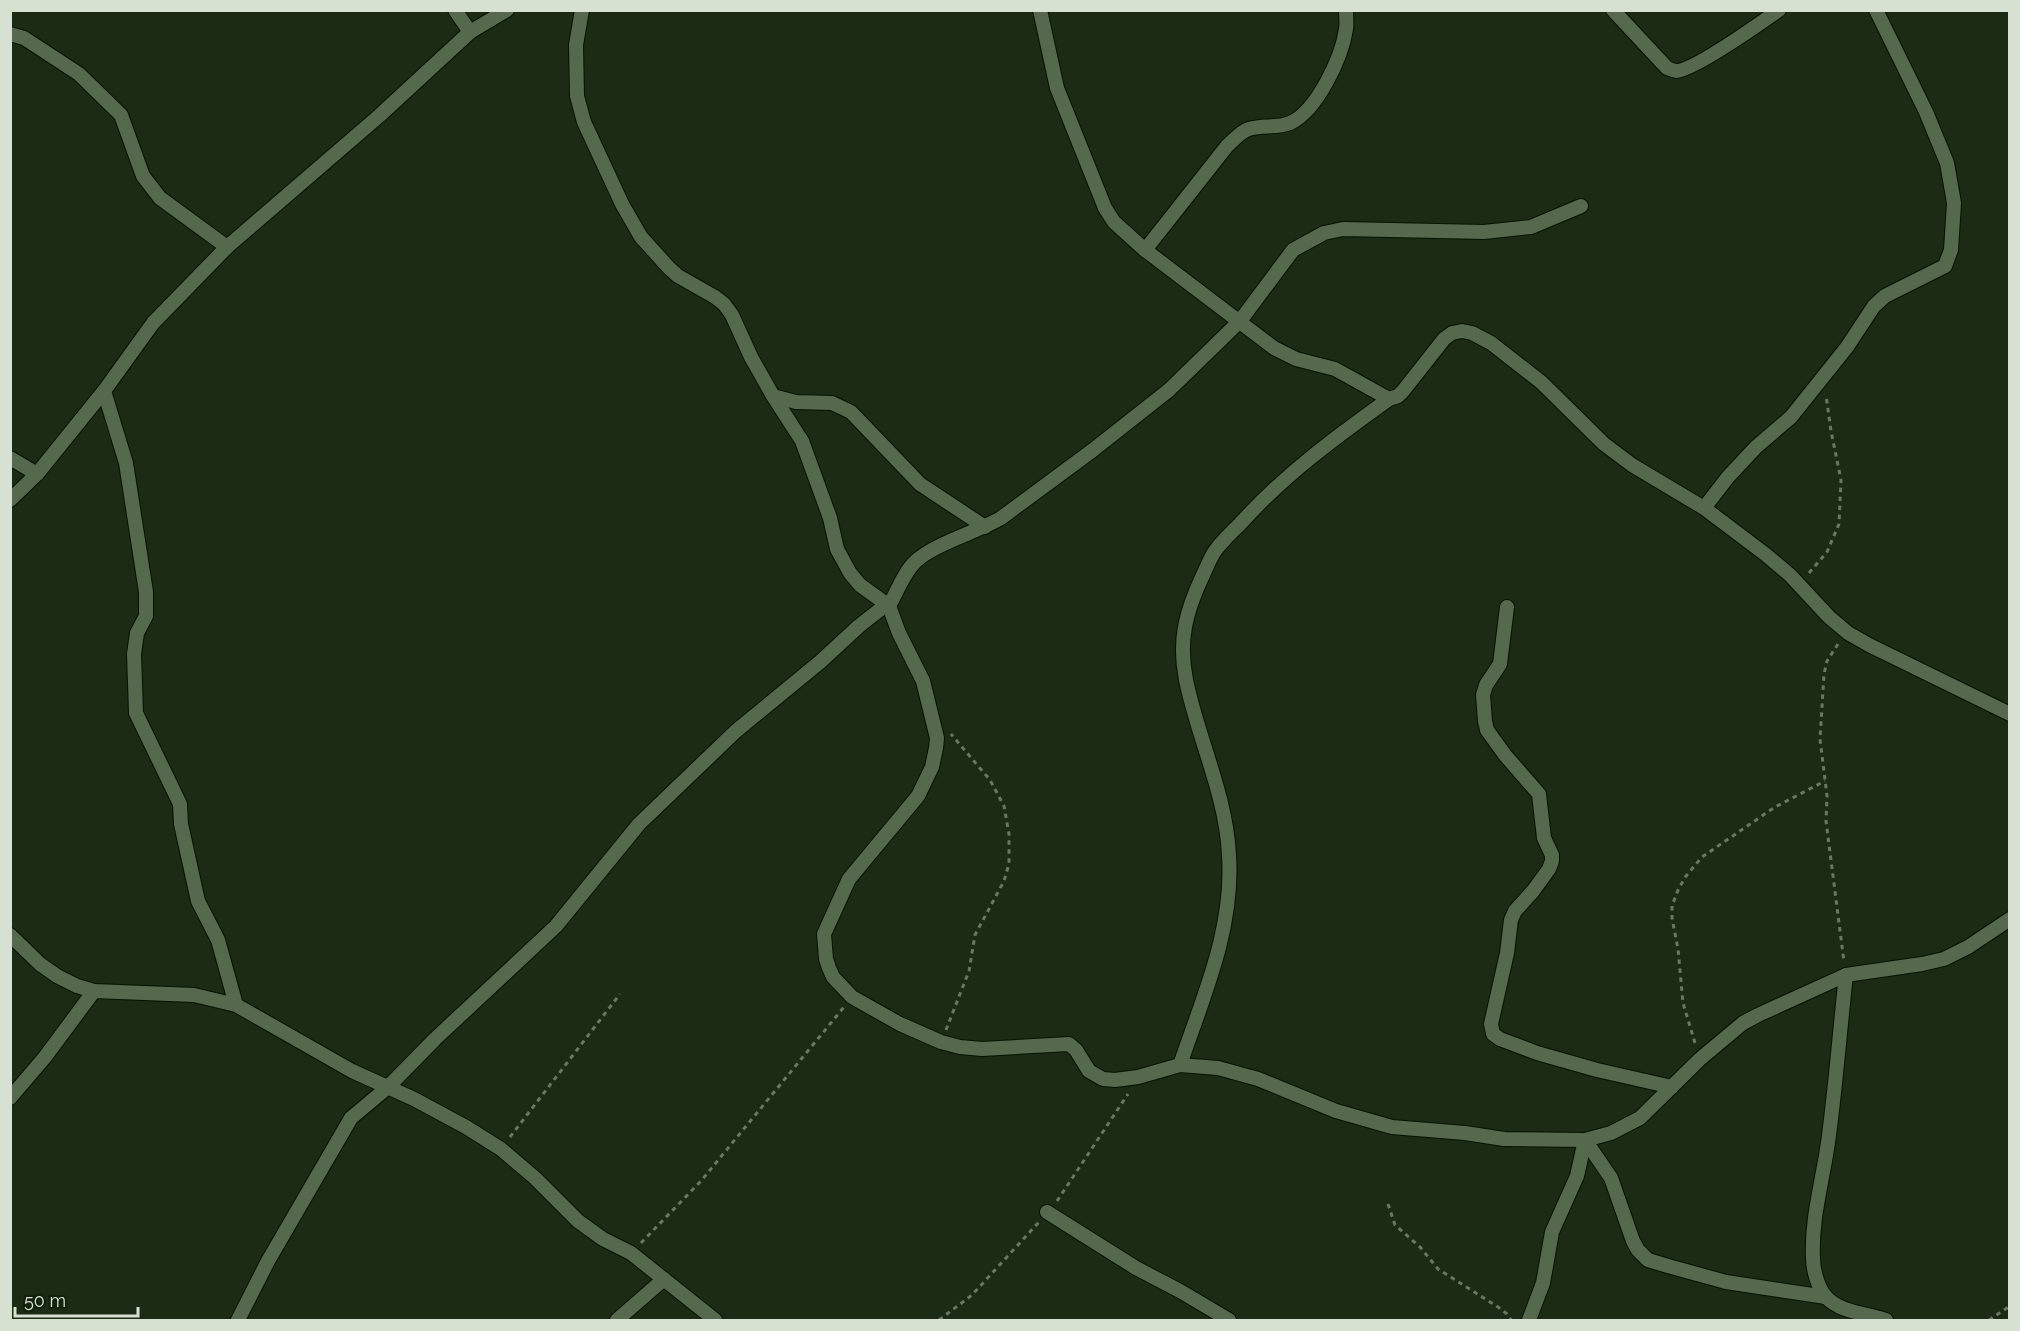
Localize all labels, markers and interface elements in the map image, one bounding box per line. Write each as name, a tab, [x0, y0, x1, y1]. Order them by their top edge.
scale bar	[15, 1280, 138, 1318]
text: 50 m	[24, 1290, 66, 1311]

